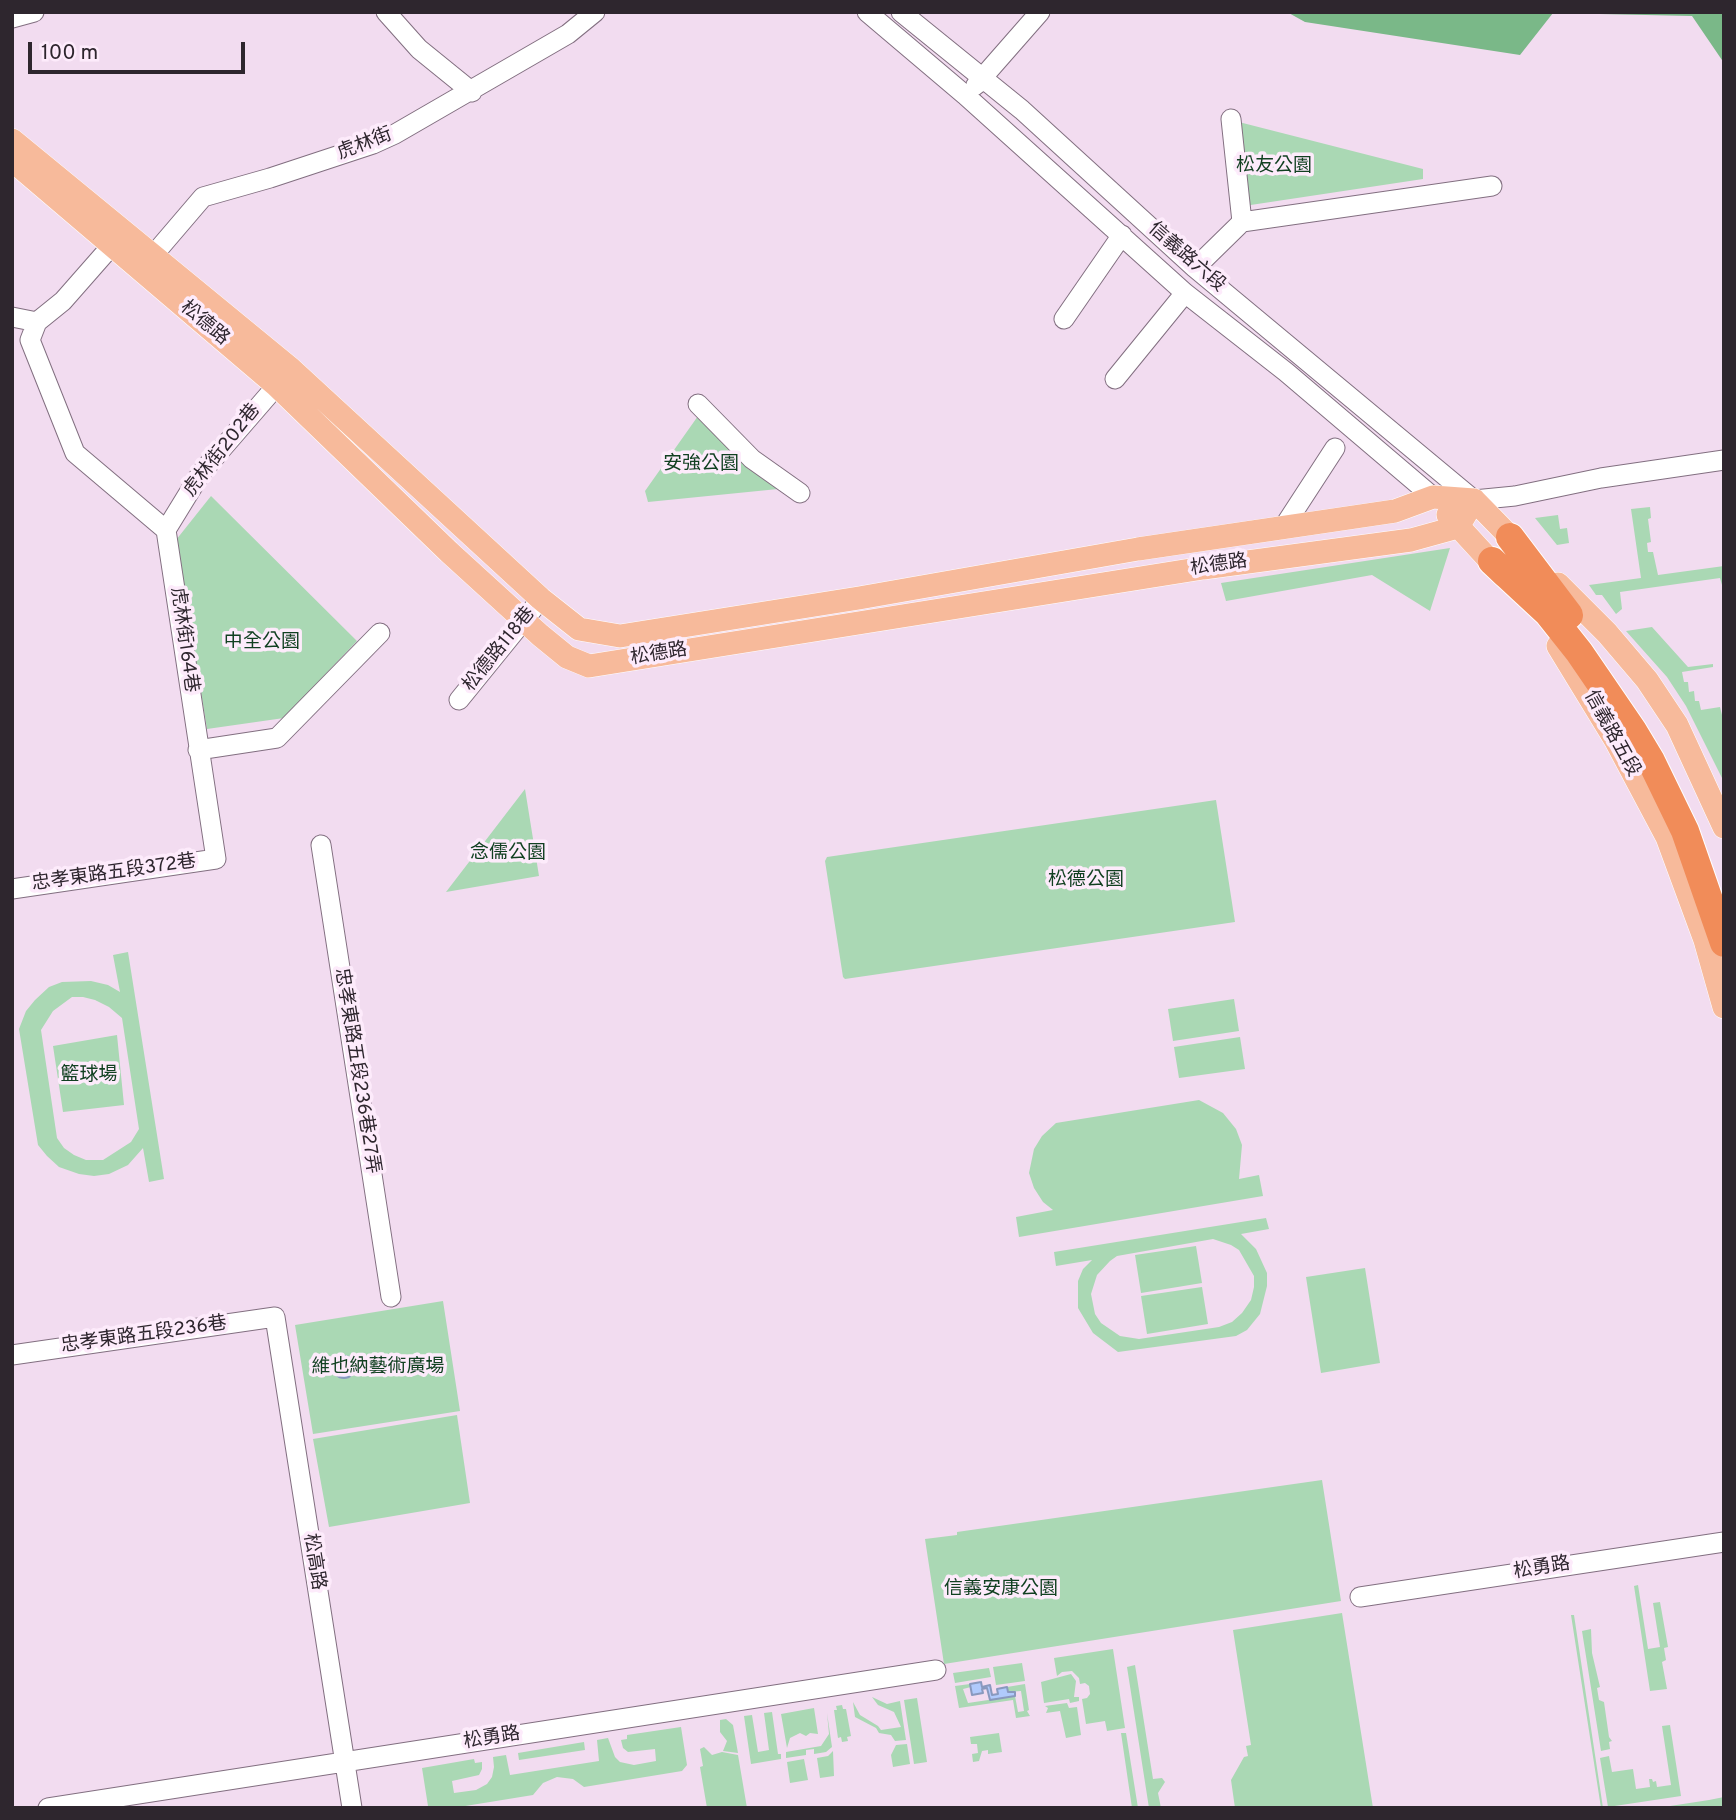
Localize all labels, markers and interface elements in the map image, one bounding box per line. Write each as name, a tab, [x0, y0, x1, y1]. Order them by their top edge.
scale bar	[32, 28, 248, 72]
text: 100 m	[41, 40, 98, 67]
street label: 虎林街	[334, 124, 396, 166]
park label: 松友公園	[1236, 156, 1312, 178]
street label: 信義路六段	[1143, 218, 1229, 298]
street label: 松德路	[175, 297, 233, 351]
street label: 虎林街202巷	[180, 400, 266, 502]
park label: 安強公園	[663, 454, 739, 476]
street label: 松德路	[1189, 551, 1249, 581]
street label: 虎林街164巷	[164, 586, 202, 694]
street label: 松德路118巷	[459, 603, 541, 697]
park label: 中全公園	[224, 632, 300, 654]
street label: 松德路	[629, 639, 689, 671]
street label: 信義路五段	[1578, 687, 1644, 781]
park label: 念儒公園	[470, 843, 546, 865]
street label: 忠孝東路五段372巷	[30, 851, 198, 897]
park label: 松德公園	[1048, 870, 1124, 892]
street label: 忠孝東路五段236巷27弄	[328, 967, 384, 1175]
park label: 籃球場	[61, 1065, 117, 1087]
street label: 忠孝東路五段236巷	[60, 1313, 228, 1359]
park label: 維也納藝術廣場	[312, 1357, 444, 1379]
street label: 松高路	[297, 1532, 329, 1592]
street label: 松勇路	[1512, 1553, 1572, 1585]
park label: 信義安康公園	[944, 1579, 1058, 1601]
street label: 松勇路	[462, 1723, 522, 1755]

